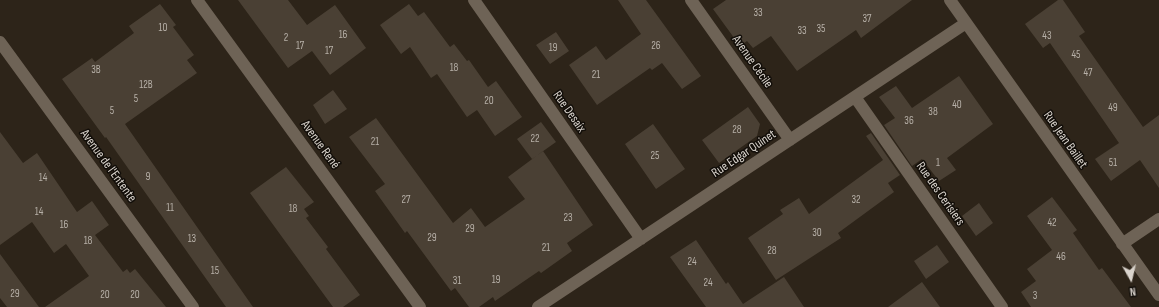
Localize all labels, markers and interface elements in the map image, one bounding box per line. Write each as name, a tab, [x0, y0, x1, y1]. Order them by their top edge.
house number: 33	[753, 6, 763, 20]
house number: 37	[862, 12, 872, 26]
house number: 10	[159, 21, 167, 35]
house number: 35	[816, 22, 826, 36]
house number: 33	[797, 24, 807, 38]
house number: 16	[339, 28, 347, 42]
house number: 43	[1042, 29, 1052, 43]
house number: 2	[284, 31, 288, 45]
street label: Avenue Cécile	[728, 33, 776, 91]
house number: 17	[296, 39, 304, 53]
house number: 26	[651, 39, 661, 53]
house number: 19	[549, 41, 557, 55]
house number: 17	[325, 44, 333, 58]
house number: 45	[1071, 48, 1081, 62]
house number: 18	[450, 61, 458, 75]
house number: 3B	[91, 63, 101, 77]
house number: 47	[1084, 66, 1092, 80]
house number: 21	[592, 68, 600, 82]
house number: 12B	[139, 78, 153, 92]
street label: Rue Desaix	[549, 88, 589, 136]
house number: 5	[134, 92, 138, 106]
house number: 20	[484, 94, 494, 108]
house number: 40	[952, 98, 962, 112]
house number: 49	[1108, 101, 1118, 115]
house number: 5	[110, 104, 114, 118]
house number: 38	[928, 105, 938, 119]
street label: Rue Jean Baillet	[1040, 108, 1090, 172]
house number: 36	[904, 114, 914, 128]
street label: Avenue René	[297, 118, 343, 172]
house number: 28	[732, 123, 742, 137]
street label: Avenue de l'Entente	[76, 127, 140, 205]
street label: Rue Edgar Quinet	[709, 127, 779, 181]
house number: 22	[530, 132, 540, 146]
house number: 21	[371, 135, 379, 149]
house number: 25	[651, 149, 659, 163]
house number: 1	[936, 156, 940, 170]
house number: 51	[1109, 156, 1117, 170]
street label: Rue des Cerisiers	[912, 159, 968, 229]
house number: 9	[146, 170, 150, 184]
house number: 14	[39, 171, 47, 185]
house number: 27	[402, 193, 410, 207]
house number: 32	[851, 193, 861, 207]
house number: 11	[166, 201, 174, 215]
house number: 18	[289, 202, 297, 216]
house number: 14	[35, 205, 43, 219]
house number: 23	[563, 211, 573, 225]
house number: 42	[1047, 216, 1057, 230]
house number: 16	[60, 218, 68, 232]
house number: 29	[465, 222, 475, 236]
house number: 30	[812, 226, 822, 240]
house number: 29	[427, 231, 437, 245]
house number: 13	[188, 232, 196, 246]
house number: 18	[84, 234, 92, 248]
house number: 21	[542, 241, 550, 255]
house number: 28	[767, 244, 777, 258]
house number: 46	[1056, 250, 1066, 264]
house number: 24	[687, 255, 697, 269]
north arrow	[1111, 259, 1151, 299]
house number: 15	[211, 264, 219, 278]
house number: 19	[492, 273, 500, 287]
house number: 31	[453, 274, 461, 288]
house number: 24	[703, 276, 713, 290]
text: N	[1129, 285, 1137, 298]
house number: 29	[10, 287, 20, 301]
house number: 20	[100, 288, 110, 302]
house number: 20	[130, 288, 140, 302]
house number: 3	[1033, 289, 1037, 303]

